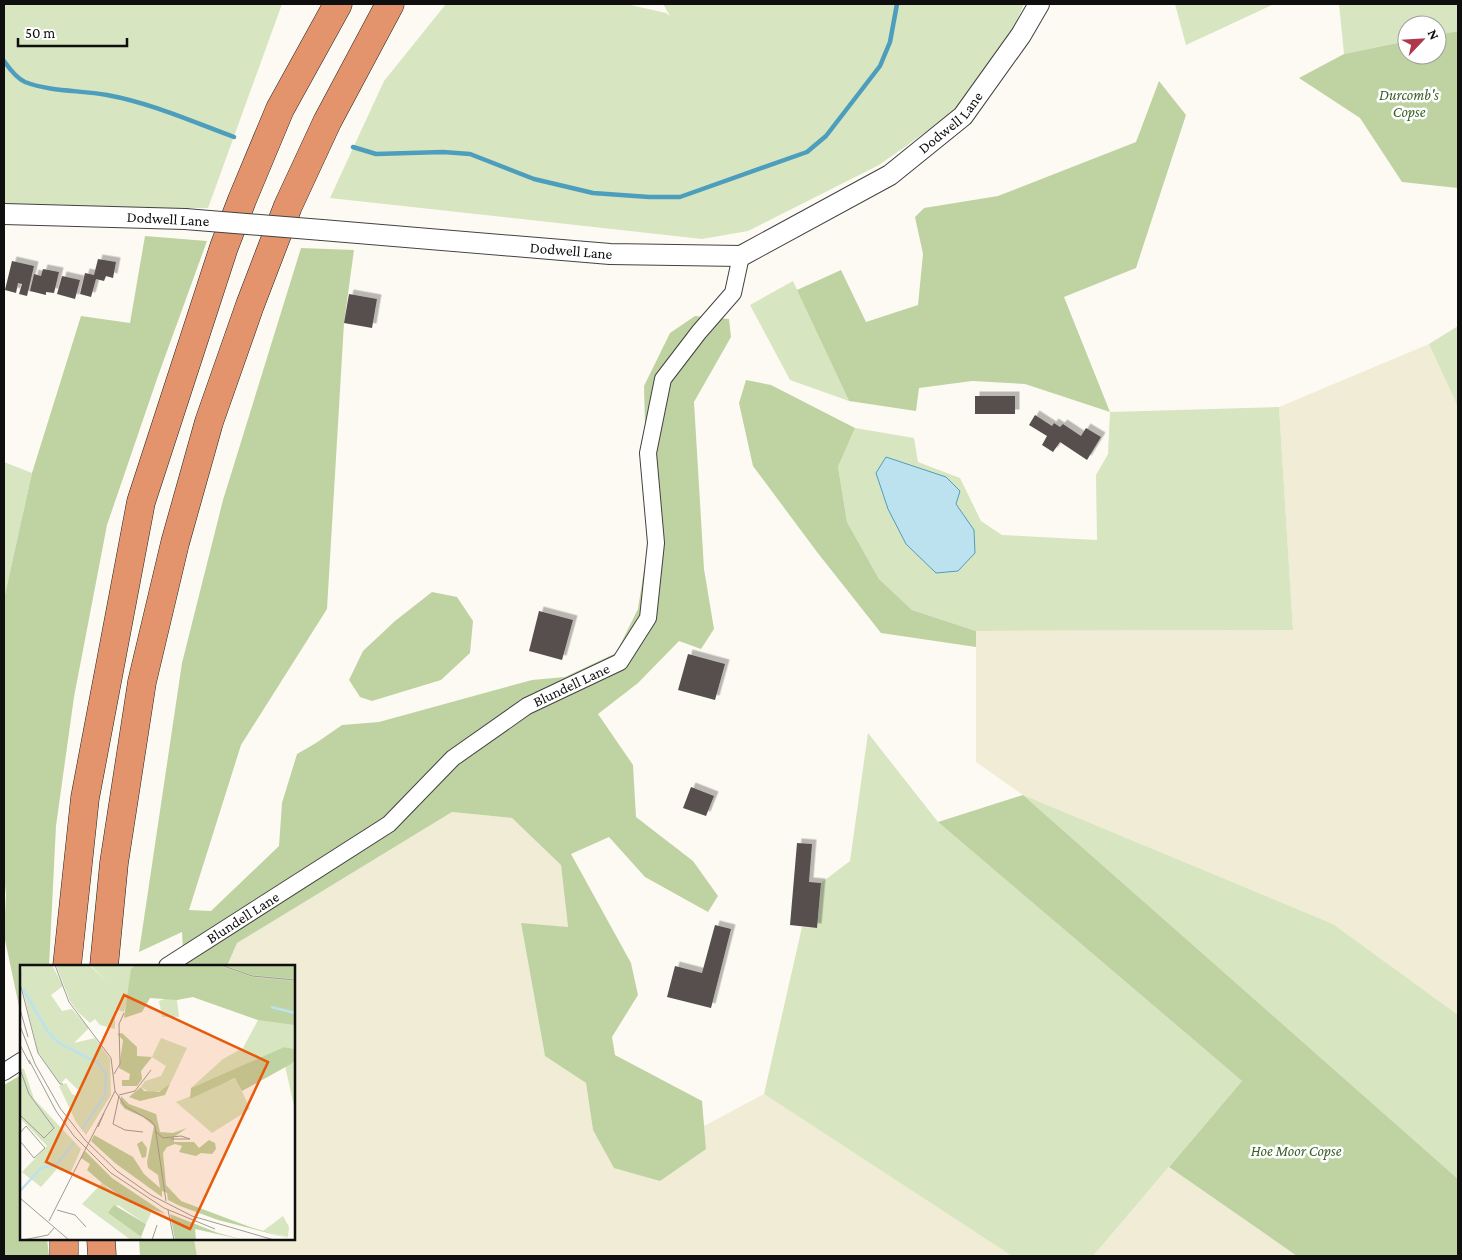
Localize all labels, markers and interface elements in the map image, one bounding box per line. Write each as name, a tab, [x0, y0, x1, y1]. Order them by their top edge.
scale bar	[18, 15, 126, 47]
north arrow	[1397, 15, 1447, 65]
text: 50 m	[25, 25, 55, 41]
text: N	[1425, 27, 1443, 43]
park label: Durcomb's Copse	[1379, 87, 1439, 121]
street label: Dodwell Lane	[915, 88, 986, 157]
street label: Dodwell Lane	[126, 209, 210, 229]
street label: Dodwell Lane	[529, 239, 613, 262]
street label: Blundell Lane	[531, 660, 612, 710]
street label: Blundell Lane	[204, 888, 282, 946]
inset map	[20, 965, 295, 1240]
park label: Hoe Moor Copse	[1251, 1143, 1342, 1160]

